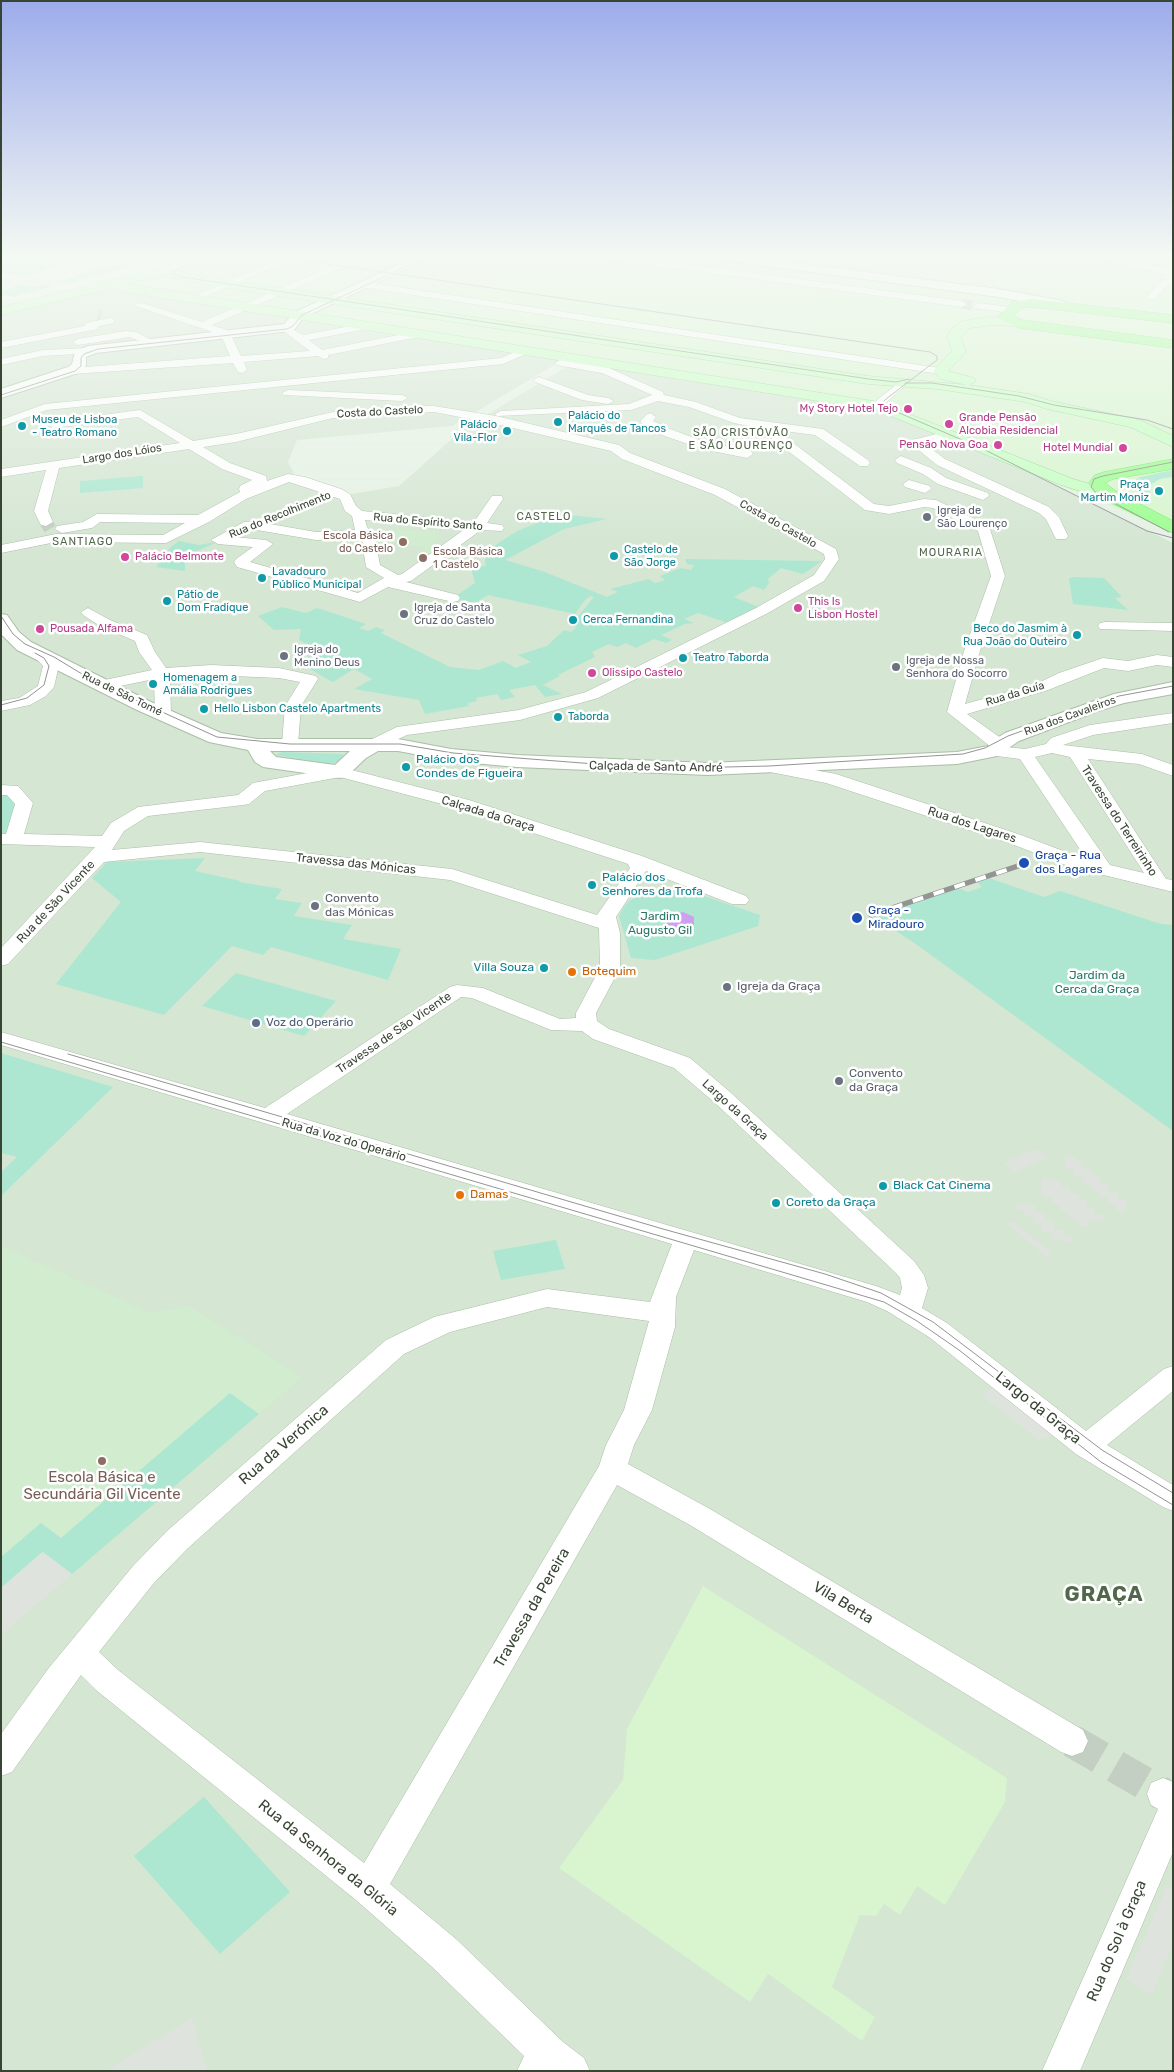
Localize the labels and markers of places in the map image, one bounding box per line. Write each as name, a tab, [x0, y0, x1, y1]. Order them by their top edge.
place label: My Story Hotel Tejo	[800, 402, 898, 416]
marker: My Story Hotel Tejo	[902, 403, 914, 415]
place label: Palácio do Marquês de Tancos	[568, 409, 666, 435]
place label: Grande Pensão Alcobia Residencial	[959, 411, 1058, 437]
place label: Museu de Lisboa - Teatro Romano	[32, 413, 117, 439]
marker: Palácio do Marquês de Tancos	[552, 416, 564, 428]
place label: Palácio Vila-Flor	[454, 418, 497, 444]
marker: Grande Pensão Alcobia Residencial	[943, 418, 955, 430]
marker: Museu de Lisboa - Teatro Romano	[16, 420, 28, 432]
marker: Palácio Vila-Flor	[501, 425, 513, 437]
place label: Pensão Nova Goa	[899, 438, 988, 452]
marker: Pensão Nova Goa	[992, 439, 1004, 451]
place label: Hotel Mundial	[1043, 441, 1113, 455]
marker: Hotel Mundial	[1117, 442, 1129, 454]
place label: Praça Martim Moniz	[1081, 478, 1149, 504]
marker: Praça Martim Moniz	[1153, 485, 1165, 497]
place label: Igreja de São Lourenço	[937, 504, 1007, 530]
marker: Igreja de São Lourenço	[921, 511, 933, 523]
place label: Escola Básica do Castelo	[323, 529, 393, 555]
marker: Escola Básica do Castelo	[397, 536, 409, 548]
place label: Castelo de São Jorge	[624, 543, 678, 569]
place label: Escola Básica 1 Castelo	[433, 545, 503, 571]
place label: Palácio Belmonte	[135, 550, 224, 564]
marker: Castelo de São Jorge	[608, 550, 620, 562]
marker: Palácio Belmonte	[119, 551, 131, 563]
marker: Escola Básica 1 Castelo	[417, 552, 429, 564]
place label: Lavadouro Público Municipal	[272, 565, 361, 591]
marker: Lavadouro Público Municipal	[256, 572, 268, 584]
place label: Pátio de Dom Fradique	[177, 588, 248, 614]
marker: Pátio de Dom Fradique	[161, 595, 173, 607]
place label: This Is Lisbon Hostel	[808, 595, 878, 621]
place label: Igreja de Santa Cruz do Castelo	[414, 601, 494, 627]
marker: This Is Lisbon Hostel	[792, 602, 804, 614]
marker: Igreja de Santa Cruz do Castelo	[398, 608, 410, 620]
place label: Cerca Fernandina	[583, 613, 673, 627]
marker: Cerca Fernandina	[567, 614, 579, 626]
place label: Pousada Alfama	[50, 622, 133, 636]
place label: Beco do Jasmim à Rua João do Outeiro	[963, 622, 1067, 648]
marker: Pousada Alfama	[34, 623, 46, 635]
marker: Beco do Jasmim à Rua João do Outeiro	[1071, 629, 1083, 641]
place label: Igreja do Menino Deus	[294, 643, 360, 669]
marker: Igreja do Menino Deus	[278, 650, 290, 662]
place label: Teatro Taborda	[693, 651, 769, 665]
marker: Teatro Taborda	[677, 652, 689, 664]
place label: Igreja de Nossa Senhora do Socorro	[906, 654, 1007, 680]
marker: Igreja de Nossa Senhora do Socorro	[890, 661, 902, 673]
place label: Olissipo Castelo	[602, 666, 683, 680]
marker: Olissipo Castelo	[586, 667, 598, 679]
place label: Homenagem a Amália Rodrigues	[163, 671, 252, 697]
marker: Homenagem a Amália Rodrigues	[147, 678, 159, 690]
place label: Hello Lisbon Castelo Apartments	[214, 702, 381, 716]
marker: Hello Lisbon Castelo Apartments	[198, 703, 210, 715]
place label: Taborda	[568, 710, 609, 724]
marker: Taborda	[552, 711, 564, 723]
place label: Palácio dos Condes de Figueira	[416, 753, 523, 781]
marker: Palácio dos Condes de Figueira	[400, 761, 412, 773]
place label: Graça - Rua dos Lagares	[1035, 849, 1103, 877]
marker: Graça - Rua dos Lagares	[1017, 856, 1031, 870]
place label: Palácio dos Senhores da Trofa	[602, 871, 703, 899]
marker: Palácio dos Senhores da Trofa	[586, 879, 598, 891]
place label: Convento das Mónicas	[325, 892, 394, 920]
marker: Convento das Mónicas	[309, 900, 321, 912]
place label: Graça - Miradouro	[868, 904, 924, 932]
marker: Graça - Miradouro	[850, 911, 864, 925]
place label: Villa Souza	[474, 961, 534, 975]
marker: Villa Souza	[538, 962, 550, 974]
place label: Botequim	[582, 965, 636, 979]
marker: Botequim	[566, 966, 578, 978]
place label: Igreja da Graça	[737, 980, 820, 994]
marker: Igreja da Graça	[721, 981, 733, 993]
place label: Voz do Operário	[266, 1016, 354, 1030]
marker: Voz do Operário	[250, 1017, 262, 1029]
place label: Convento da Graça	[849, 1067, 903, 1095]
marker: Convento da Graça	[833, 1075, 845, 1087]
place label: Black Cat Cinema	[893, 1179, 991, 1193]
marker: Black Cat Cinema	[877, 1180, 889, 1192]
place label: Damas	[470, 1188, 508, 1202]
marker: Damas	[454, 1189, 466, 1201]
place label: Coreto da Graça	[786, 1196, 876, 1210]
marker: Coreto da Graça	[770, 1197, 782, 1209]
marker: Escola Básica e Secundária Gil Vicente	[96, 1455, 108, 1467]
place label: Escola Básica e Secundária Gil Vicente	[23, 1469, 181, 1504]

